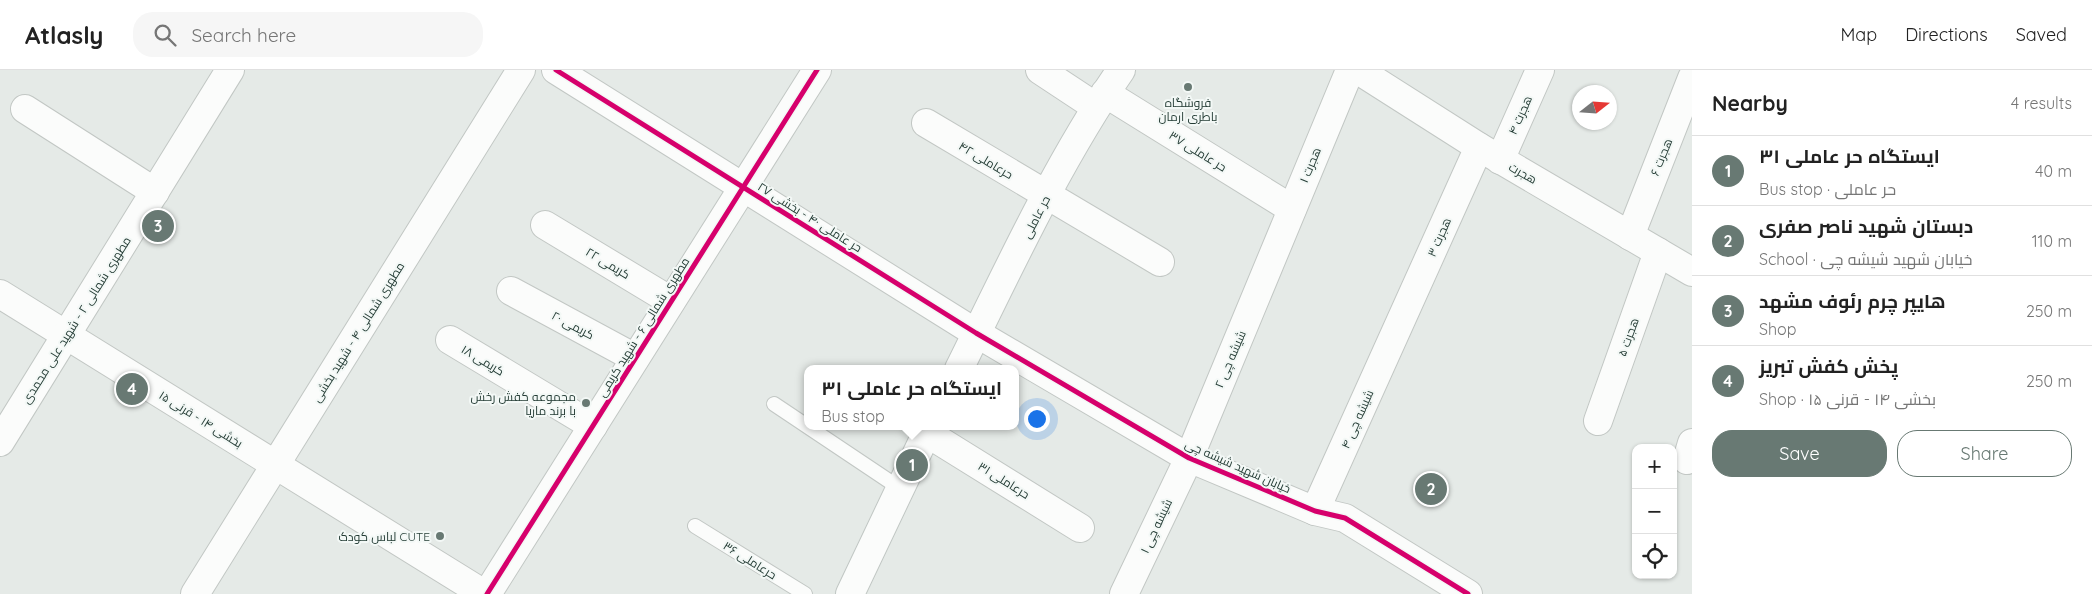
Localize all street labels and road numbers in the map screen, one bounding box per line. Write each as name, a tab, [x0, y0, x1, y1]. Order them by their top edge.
street label: هجرت ۴	[1505, 93, 1535, 137]
street label: حر عاملی ۳۷	[1166, 127, 1230, 175]
street label: هجرت ۶	[1647, 136, 1675, 178]
street label: حرعاملی ۴۲	[956, 138, 1016, 182]
street label: هجرت ۱	[1296, 145, 1324, 185]
street label: هجرت	[1506, 159, 1540, 187]
street label: حر عاملی ۴۰ - بخشی ۲۷	[755, 179, 865, 255]
street label: حر عاملی	[1019, 193, 1053, 241]
street label: هجرت ۳	[1424, 215, 1454, 259]
street label: مطهری شمالی ۲ - شهید علی محمدی	[18, 234, 134, 406]
street label: کریمی ۲۲	[583, 244, 633, 282]
street label: مطهری شمالی ۶ - شهید کریمی	[594, 254, 692, 400]
street label: مطهری شمالی ۴ - شهید بخشی	[309, 259, 407, 405]
street label: کریمی ۲۰	[549, 308, 597, 342]
street label: هجرت ۵	[1614, 316, 1642, 358]
street label: شیشه چی ۲	[1211, 328, 1251, 391]
street label: کریمی ۱۸	[459, 341, 507, 379]
street label: بخشی ۱۴ - قرنی ۱۵	[156, 387, 246, 451]
street label: شیشه چی ۴	[1337, 387, 1378, 451]
street label: خیابان شهید شیشه چی	[1182, 436, 1293, 498]
street label: حرعاملی ۳۱	[975, 458, 1033, 502]
street label: شیشه چی ۱	[1137, 496, 1177, 556]
street label: حرعاملی ۳۶	[721, 538, 779, 582]

